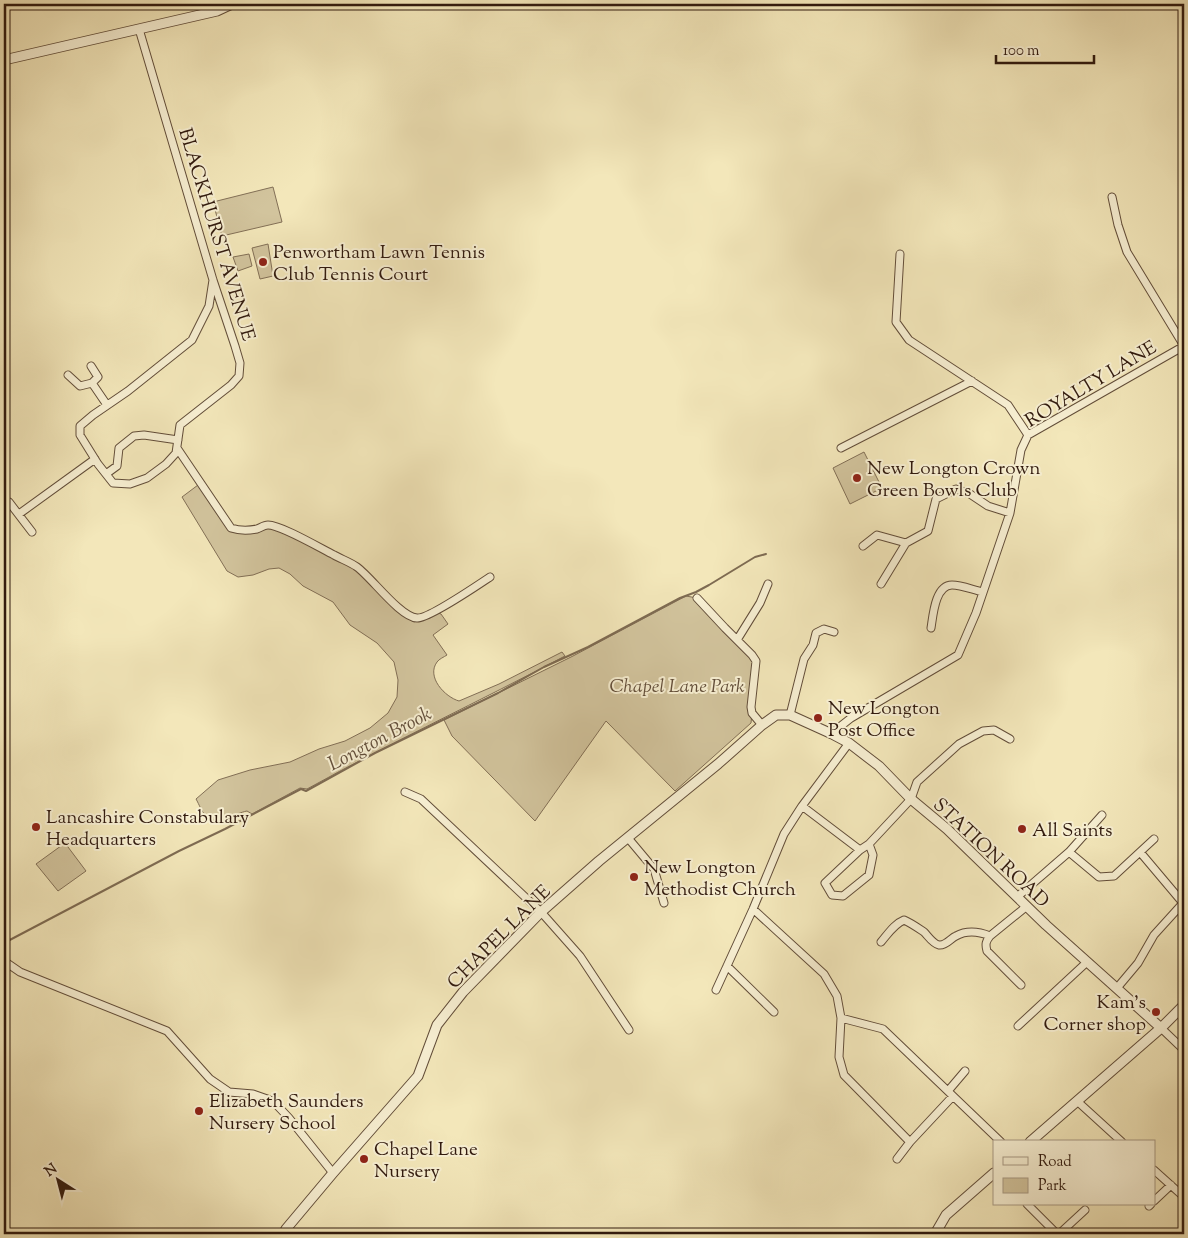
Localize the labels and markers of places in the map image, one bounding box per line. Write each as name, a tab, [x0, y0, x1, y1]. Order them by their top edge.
place label: Penwortham Lawn Tennis Club Tennis Court	[273, 240, 485, 289]
marker: Penwortham Lawn Tennis Club Tennis Court	[257, 256, 269, 268]
place label: New Longton Crown Green Bowls Club	[867, 456, 1041, 505]
marker: New Longton Crown Green Bowls Club	[851, 472, 863, 484]
place label: New Longton Post Office	[828, 696, 940, 745]
marker: New Longton Post Office	[812, 712, 824, 724]
place label: Lancashire Constabulary Headquarters	[46, 805, 250, 854]
place label: All Saints	[1032, 818, 1113, 845]
marker: Lancashire Constabulary Headquarters	[30, 821, 42, 833]
marker: All Saints	[1016, 823, 1028, 835]
place label: New Longton Methodist Church	[644, 855, 796, 904]
marker: New Longton Methodist Church	[628, 871, 640, 883]
place label: Kam's Corner shop	[1043, 990, 1146, 1039]
marker: Kam's Corner shop	[1150, 1006, 1162, 1018]
place label: Elizabeth Saunders Nursery School	[209, 1089, 364, 1138]
marker: Elizabeth Saunders Nursery School	[193, 1105, 205, 1117]
place label: Chapel Lane Nursery	[374, 1137, 478, 1186]
marker: Chapel Lane Nursery	[358, 1153, 370, 1165]

